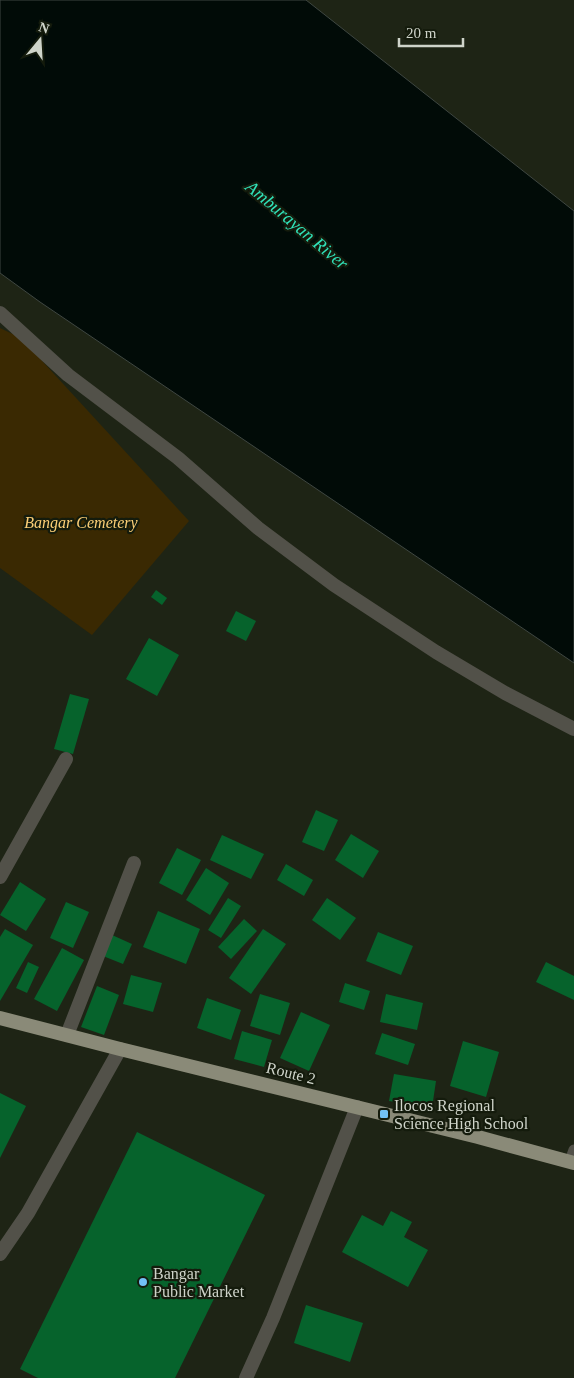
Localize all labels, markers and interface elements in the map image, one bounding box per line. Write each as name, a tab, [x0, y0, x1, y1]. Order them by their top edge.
north arrow	[15, 15, 65, 65]
scale bar	[399, 15, 463, 47]
text: N	[37, 19, 51, 37]
text: 20 m	[406, 25, 437, 41]
water label: Amburayan River	[241, 176, 353, 274]
park label: Bangar Cemetery	[24, 514, 139, 532]
street label: Route 2	[265, 1059, 317, 1087]
place label: Ilocos Regional Science High School	[394, 1097, 529, 1133]
marker: Ilocos Regional Science High School	[378, 1108, 390, 1120]
place label: Bangar Public Market	[153, 1265, 245, 1300]
marker: Bangar Public Market	[137, 1276, 149, 1288]

